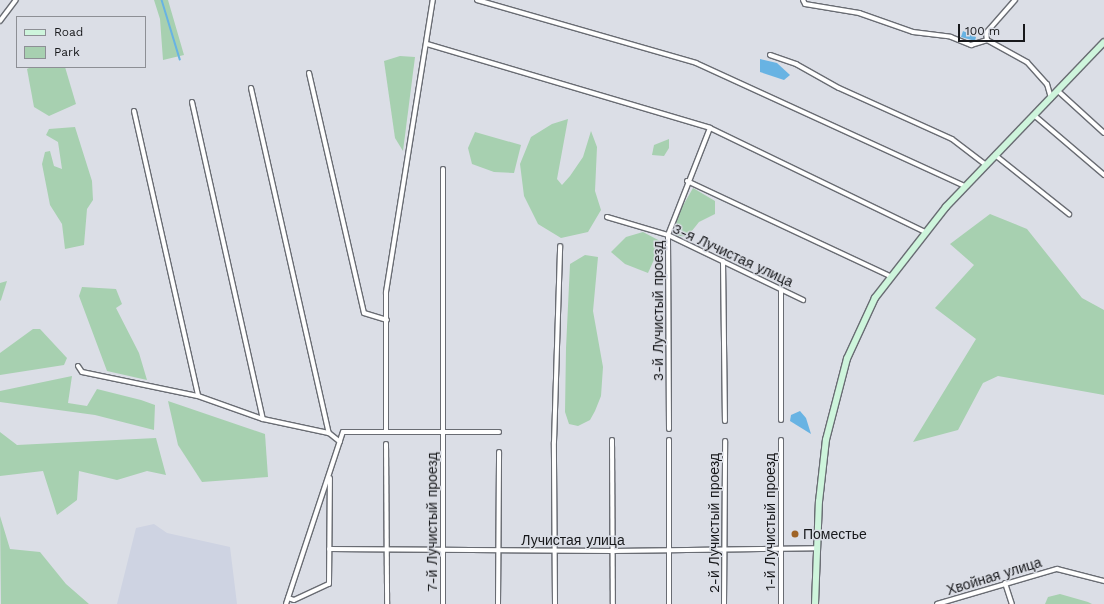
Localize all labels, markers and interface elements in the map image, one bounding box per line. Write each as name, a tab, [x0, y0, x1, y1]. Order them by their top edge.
legend	[16, 16, 146, 68]
scale bar	[960, 16, 1027, 42]
text: 100 m	[965, 24, 1000, 38]
text: Road	[54, 25, 83, 39]
text: Park	[54, 45, 80, 59]
street label: 3-я Лучистая улица	[670, 220, 796, 290]
street label: 3-й Лучистый проезд	[650, 241, 666, 381]
street label: 7-й Лучистый проезд	[424, 452, 440, 592]
street label: 2-й Лучистый проезд	[706, 453, 722, 593]
street label: 1-й Лучистый проезд	[762, 453, 778, 591]
place label: Поместье	[803, 526, 867, 542]
marker: Поместье	[790, 529, 800, 539]
street label: Лучистая улица	[521, 532, 625, 548]
street label: Хвойная улица	[944, 554, 1044, 598]

